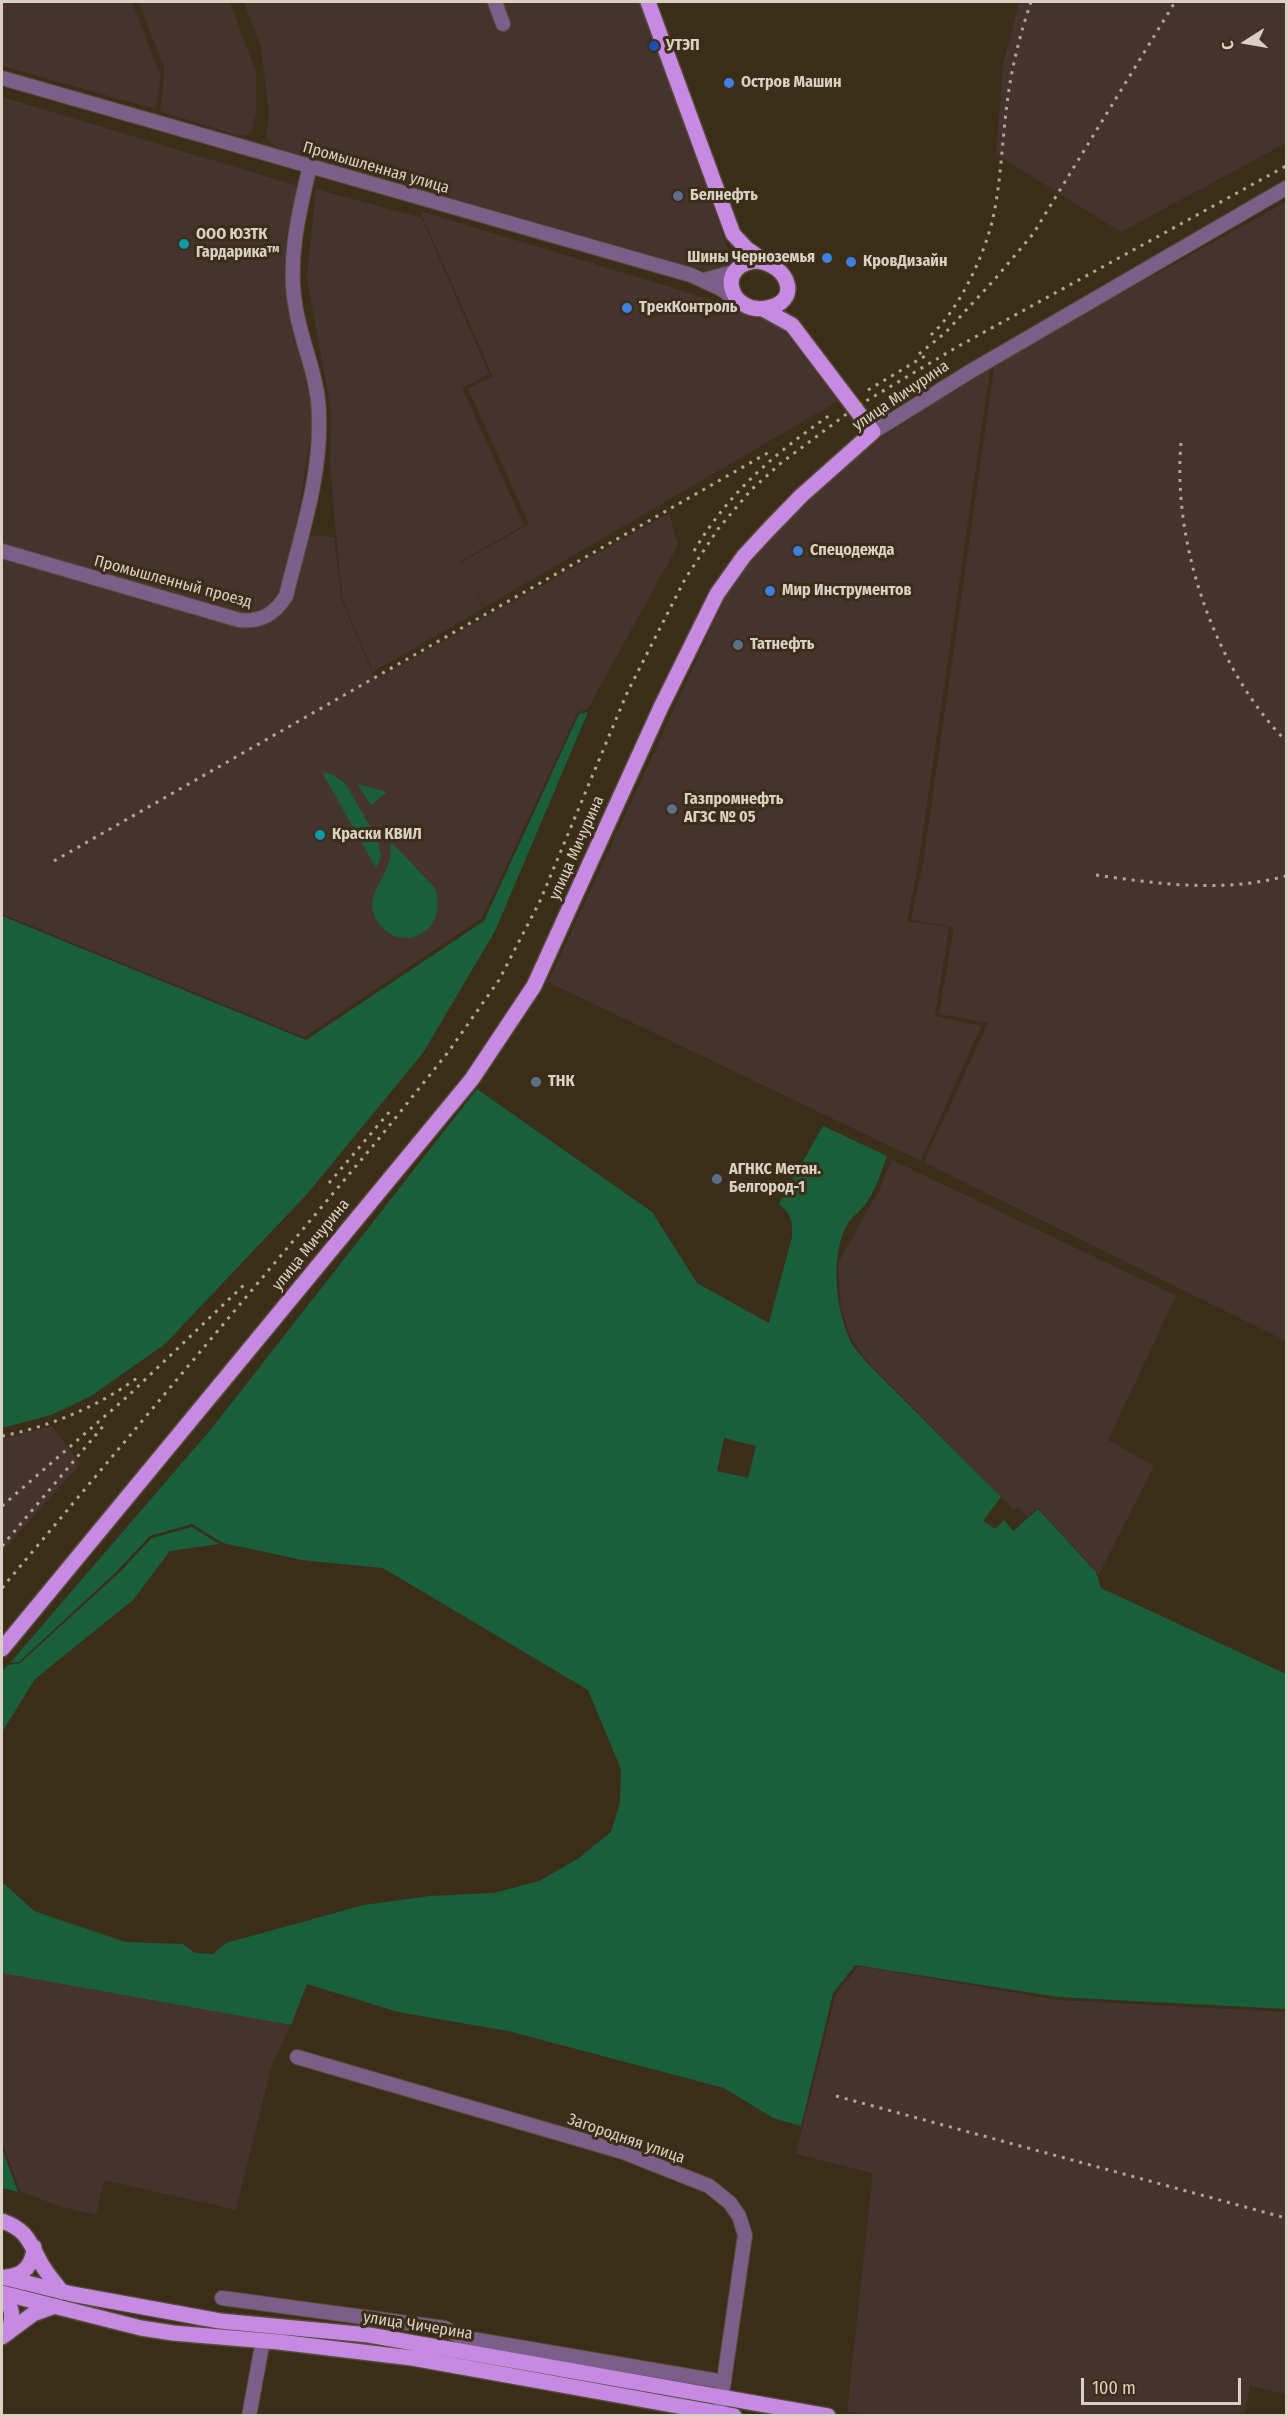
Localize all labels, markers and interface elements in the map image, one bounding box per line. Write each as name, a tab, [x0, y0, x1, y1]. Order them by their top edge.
north arrow	[1216, 12, 1276, 72]
place label: УТЭП	[666, 36, 700, 56]
marker: УТЭП	[647, 39, 661, 53]
text: С	[1218, 40, 1238, 51]
place label: Остров Машин	[741, 73, 841, 93]
marker: Остров Машин	[722, 76, 736, 90]
street label: Промышленная улица	[301, 138, 451, 198]
place label: Белнефть	[690, 186, 758, 206]
marker: Белнефть	[671, 189, 685, 203]
place label: ООО ЮЗТК Гардарика™	[196, 225, 280, 263]
marker: ООО ЮЗТК Гардарика™	[177, 237, 191, 251]
place label: Шины Черноземья	[687, 248, 815, 268]
marker: Шины Черноземья	[820, 251, 834, 265]
place label: КровДизайн	[863, 252, 947, 272]
marker: КровДизайн	[844, 255, 858, 269]
place label: ТрекКонтроль	[639, 298, 737, 318]
marker: ТрекКонтроль	[620, 301, 634, 315]
street label: улица Мичурина	[849, 357, 953, 435]
place label: Спецодежда	[810, 541, 895, 561]
marker: Спецодежда	[791, 544, 805, 558]
street label: Промышленный проезд	[92, 552, 254, 612]
place label: Мир Инструментов	[782, 581, 912, 601]
marker: Мир Инструментов	[763, 584, 777, 598]
place label: Татнефть	[750, 635, 814, 655]
marker: Татнефть	[731, 638, 745, 652]
place label: Газпромнефть АГЗС № 05	[684, 790, 783, 828]
street label: улица Мичурина	[545, 793, 609, 903]
marker: Газпромнефть АГЗС № 05	[665, 802, 679, 816]
place label: Краски КВИЛ	[332, 825, 422, 845]
marker: Краски КВИЛ	[313, 828, 327, 842]
place label: ТНК	[548, 1072, 575, 1092]
marker: ТНК	[529, 1075, 543, 1089]
place label: АГНКС Метан. Белгород-1	[729, 1160, 821, 1198]
marker: АГНКС Метан. Белгород-1	[710, 1172, 724, 1186]
street label: улица Мичурина	[268, 1195, 354, 1295]
street label: Загородняя улица	[565, 2110, 687, 2168]
street label: улица Чичерина	[362, 2308, 474, 2344]
scale bar	[1084, 2366, 1244, 2404]
text: 100 m	[1092, 2377, 1136, 2399]

